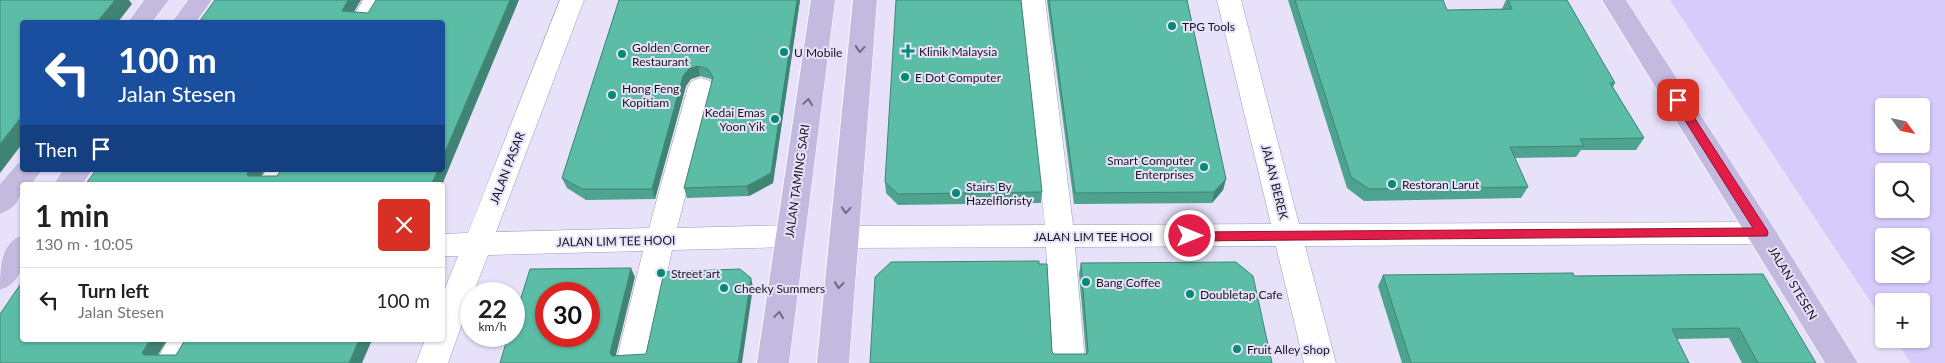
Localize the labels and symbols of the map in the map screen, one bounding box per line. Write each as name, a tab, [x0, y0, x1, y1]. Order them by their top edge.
place label: TPG Tools	[1182, 19, 1235, 34]
marker: TPG Tools	[1166, 20, 1178, 32]
place label: Golden Corner Restaurant	[632, 40, 710, 69]
marker: Klinik Malaysia	[901, 44, 915, 58]
place label: Klinik Malaysia	[919, 44, 997, 59]
place label: U Mobile	[794, 45, 842, 60]
one-way arrow	[855, 45, 866, 53]
marker: U Mobile	[778, 46, 790, 58]
marker: Golden Corner Restaurant	[616, 48, 628, 60]
place label: E Dot Computer	[915, 70, 1002, 85]
marker: E Dot Computer	[899, 71, 911, 83]
pin	[1657, 79, 1699, 121]
place label: Hong Feng Kopitiam	[622, 81, 679, 110]
marker: Hong Feng Kopitiam	[606, 89, 618, 101]
one-way arrow	[803, 97, 813, 106]
north arrow	[1875, 98, 1930, 152]
place label: Kedai Emas Yoon Yik	[705, 105, 766, 134]
marker: Kedai Emas Yoon Yik	[769, 113, 781, 125]
street label: JALAN TAMING SARI	[782, 123, 812, 239]
street label: JALAN PASAR	[486, 129, 528, 206]
street label: JALAN BEREK	[1258, 143, 1292, 221]
place label: Smart Computer Enterprises	[1107, 153, 1195, 182]
marker: Smart Computer Enterprises	[1198, 161, 1210, 173]
place label: Restoran Larut	[1402, 177, 1480, 192]
marker: Restoran Larut	[1386, 178, 1398, 190]
place label: Stairs By Hazelfloristy	[966, 179, 1033, 208]
marker: Stairs By Hazelfloristy	[950, 187, 962, 199]
one-way arrow	[840, 207, 851, 215]
position arrow	[1163, 209, 1215, 261]
street label: JALAN LIM TEE HOOI	[1034, 229, 1152, 244]
street label: JALAN LIM TEE HOOI	[557, 232, 675, 250]
street label: JALAN STESEN	[1765, 244, 1821, 322]
place label: Street art	[671, 266, 721, 281]
marker: Street art	[655, 267, 667, 279]
place label: Bang Coffee	[1096, 275, 1161, 290]
marker: Bang Coffee	[1080, 276, 1092, 288]
place label: Cheeky Summers	[734, 281, 825, 296]
speed limit sign: 30	[535, 282, 600, 347]
marker: Cheeky Summers	[718, 282, 730, 294]
one-way arrow	[834, 282, 845, 290]
place label: Doubletap Cafe	[1200, 287, 1283, 302]
marker: Doubletap Cafe	[1184, 288, 1196, 300]
one-way arrow	[773, 310, 784, 318]
place label: Fruit Alley Shop	[1247, 342, 1330, 357]
marker: Fruit Alley Shop	[1231, 343, 1243, 355]

